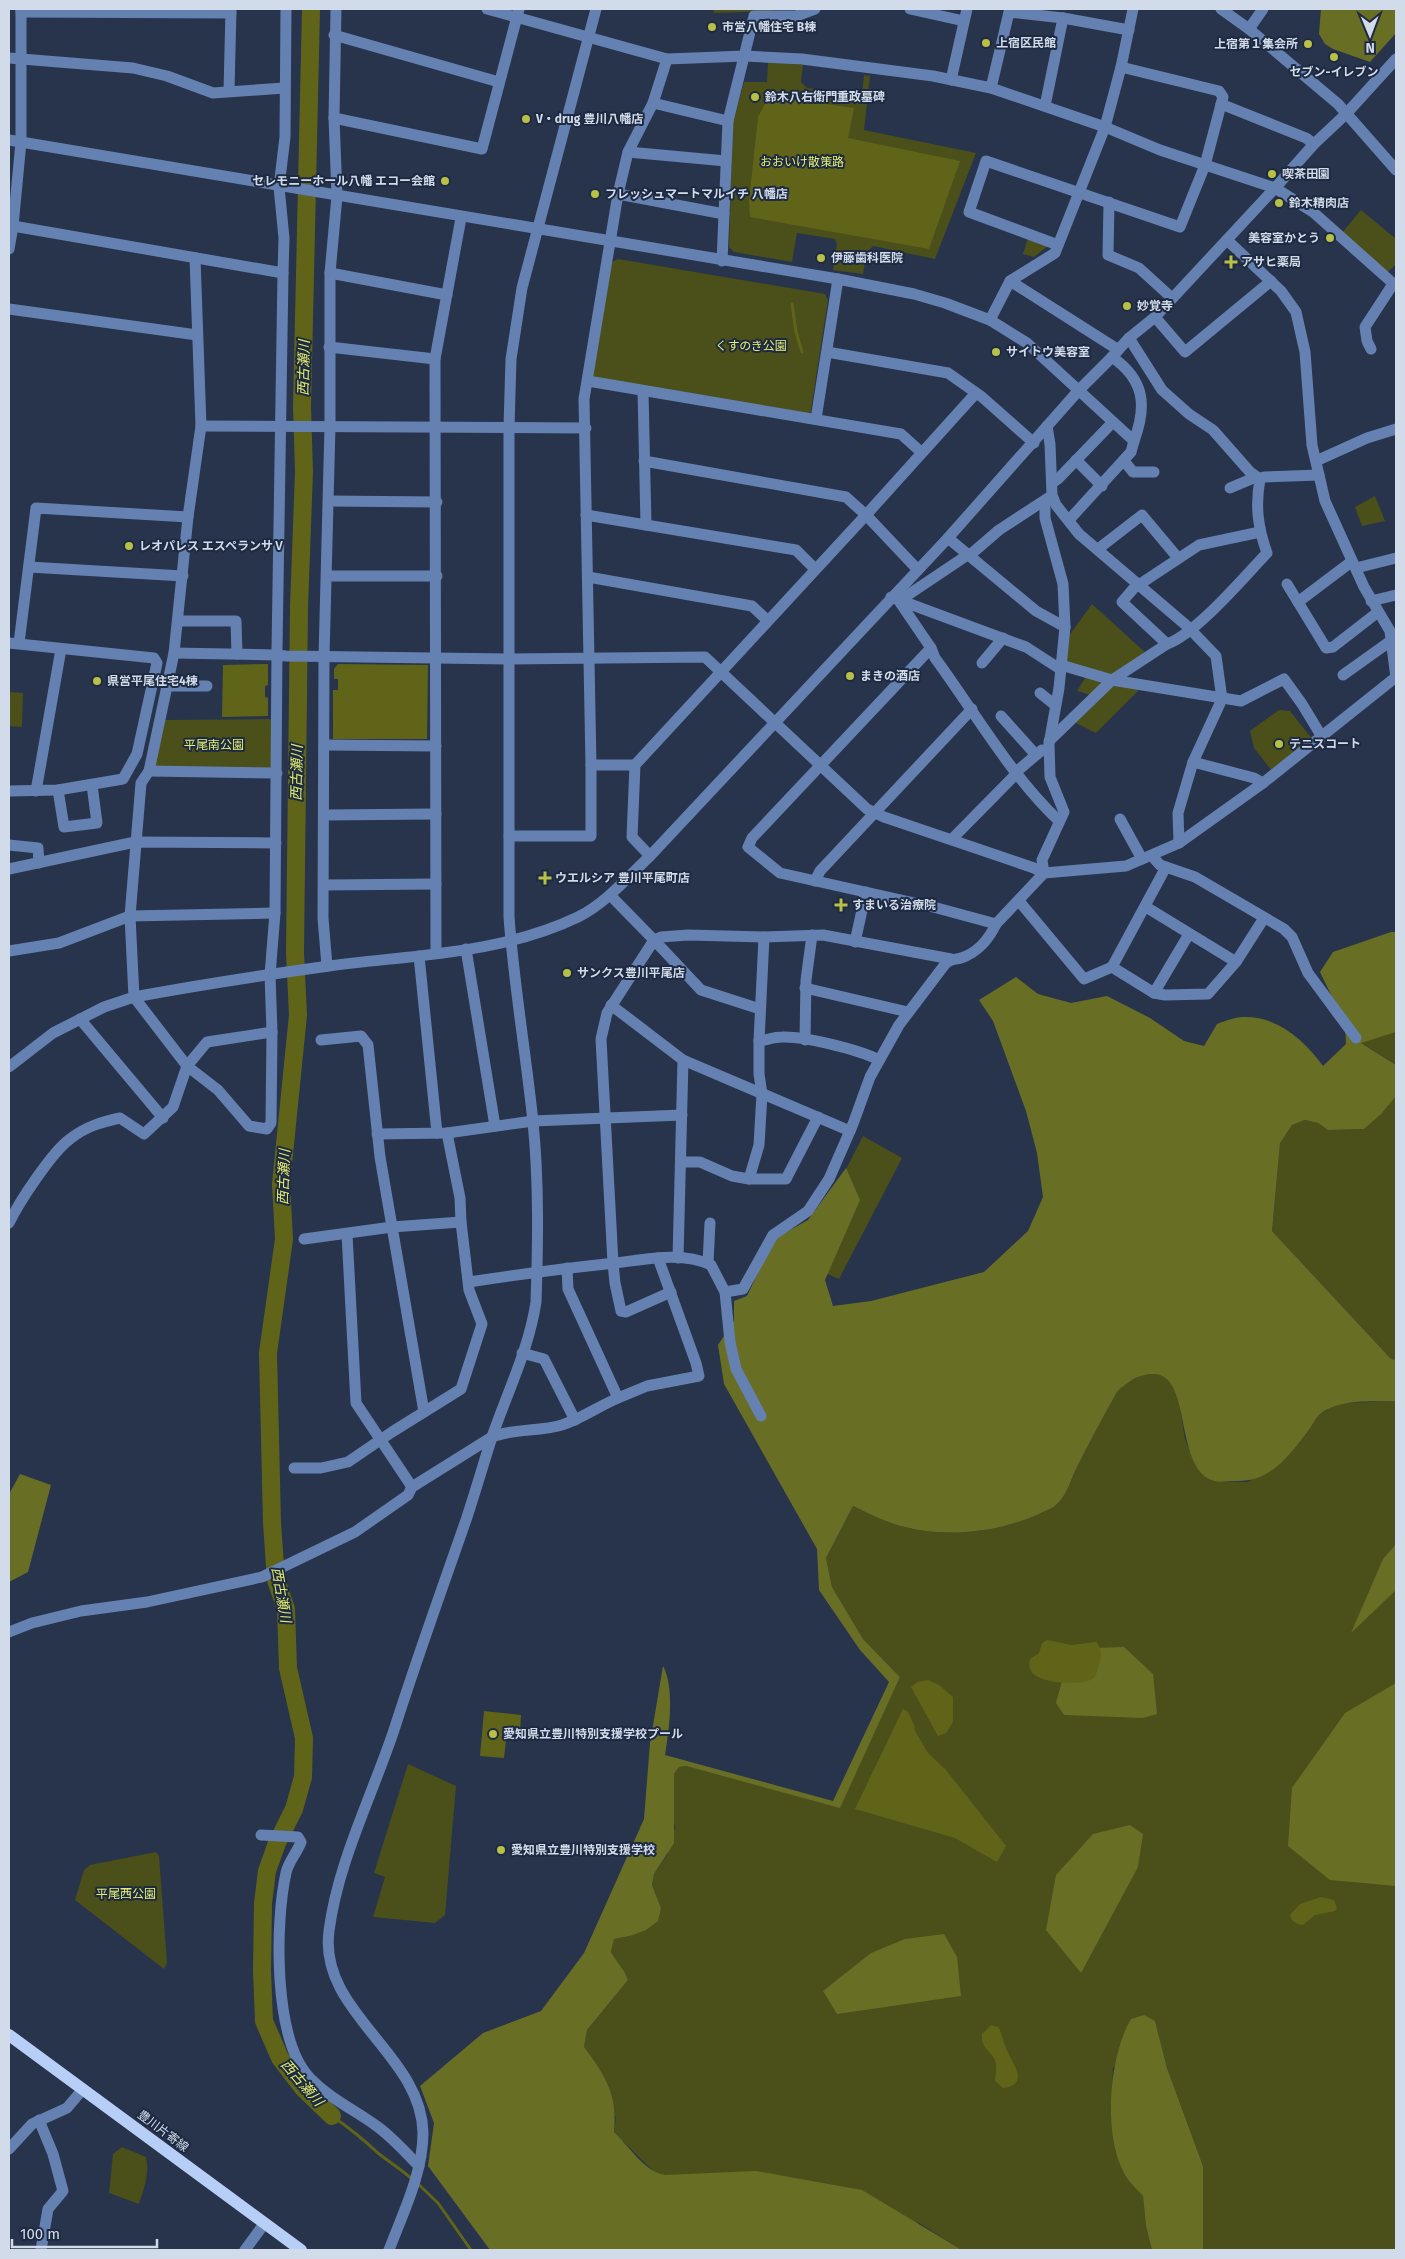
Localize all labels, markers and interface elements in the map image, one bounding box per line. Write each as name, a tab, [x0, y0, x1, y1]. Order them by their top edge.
north arrow	[1345, 10, 1395, 60]
place label: 市営八幡住宅 B棟	[722, 20, 816, 34]
marker: 市営八幡住宅 B棟	[706, 21, 718, 33]
place label: 上宿区民館	[996, 36, 1056, 50]
marker: 上宿区民館	[980, 37, 992, 49]
place label: 上宿第１集会所	[1214, 37, 1298, 51]
marker: 上宿第１集会所	[1302, 38, 1314, 50]
text: N	[1365, 39, 1375, 56]
marker: セブン-イレブン	[1328, 51, 1340, 63]
place label: セブン-イレブン	[1290, 65, 1378, 79]
place label: 鈴木八右衛門重政墓碑	[764, 90, 885, 104]
marker: 鈴木八右衛門重政墓碑	[749, 91, 761, 103]
place label: V・drug 豊川八幡店	[535, 112, 643, 126]
marker: V・drug 豊川八幡店	[520, 113, 532, 125]
park label: おおいけ散策路	[760, 155, 844, 169]
place label: 喫茶田園	[1282, 167, 1330, 181]
marker: 喫茶田園	[1266, 168, 1278, 180]
place label: セレモニーホール八幡 エコー会館	[252, 174, 435, 188]
marker: セレモニーホール八幡 エコー会館	[439, 175, 451, 187]
place label: フレッシュマートマルイチ 八幡店	[605, 187, 788, 201]
marker: フレッシュマートマルイチ 八幡店	[589, 188, 601, 200]
place label: 鈴木精肉店	[1288, 196, 1349, 210]
marker: 鈴木精肉店	[1273, 197, 1285, 209]
place label: 美容室かとう	[1248, 231, 1320, 245]
marker: 美容室かとう	[1324, 232, 1336, 244]
place label: 伊藤歯科医院	[831, 251, 903, 265]
marker: 伊藤歯科医院	[815, 252, 827, 264]
place label: アサヒ薬局	[1241, 255, 1301, 269]
marker: アサヒ薬局	[1225, 256, 1237, 268]
place label: 妙覚寺	[1137, 299, 1173, 313]
marker: 妙覚寺	[1121, 300, 1133, 312]
water label: 西古瀬川	[295, 338, 313, 396]
park label: くすのき公園	[715, 339, 787, 353]
place label: サイトウ美容室	[1006, 345, 1090, 359]
marker: サイトウ美容室	[990, 346, 1002, 358]
place label: レオパレス エスペランサⅤ	[139, 539, 285, 553]
marker: レオパレス エスペランサⅤ	[123, 540, 135, 552]
place label: まきの酒店	[860, 669, 920, 683]
marker: まきの酒店	[844, 670, 856, 682]
place label: 県営平尾住宅4棟	[107, 674, 198, 688]
marker: 県営平尾住宅4棟	[91, 675, 103, 687]
place label: テニスコート	[1289, 737, 1361, 751]
park label: 平尾南公園	[184, 738, 244, 752]
marker: テニスコート	[1273, 738, 1285, 750]
water label: 西古瀬川	[288, 743, 306, 801]
place label: ウエルシア 豊川平尾町店	[555, 871, 690, 885]
marker: ウエルシア 豊川平尾町店	[539, 872, 551, 884]
marker: すまいる治療院	[834, 898, 848, 912]
place label: すまいる治療院	[852, 898, 936, 912]
place label: サンクス豊川平尾店	[577, 966, 685, 980]
marker: サンクス豊川平尾店	[561, 967, 573, 979]
water label: 西古瀬川	[275, 1147, 294, 1205]
water label: 西古瀬川	[268, 1566, 295, 1626]
place label: 愛知県立豊川特別支援学校プール	[503, 1727, 683, 1741]
marker: 愛知県立豊川特別支援学校プール	[487, 1728, 499, 1740]
place label: 愛知県立豊川特別支援学校	[511, 1843, 655, 1857]
marker: 愛知県立豊川特別支援学校	[495, 1844, 507, 1856]
park label: 平尾西公園	[96, 1887, 156, 1901]
water label: 西古瀬川	[277, 2056, 328, 2111]
street label: 豊川片寄線	[135, 2107, 191, 2155]
scale bar	[12, 2216, 158, 2248]
text: 100 m	[20, 2225, 60, 2243]

